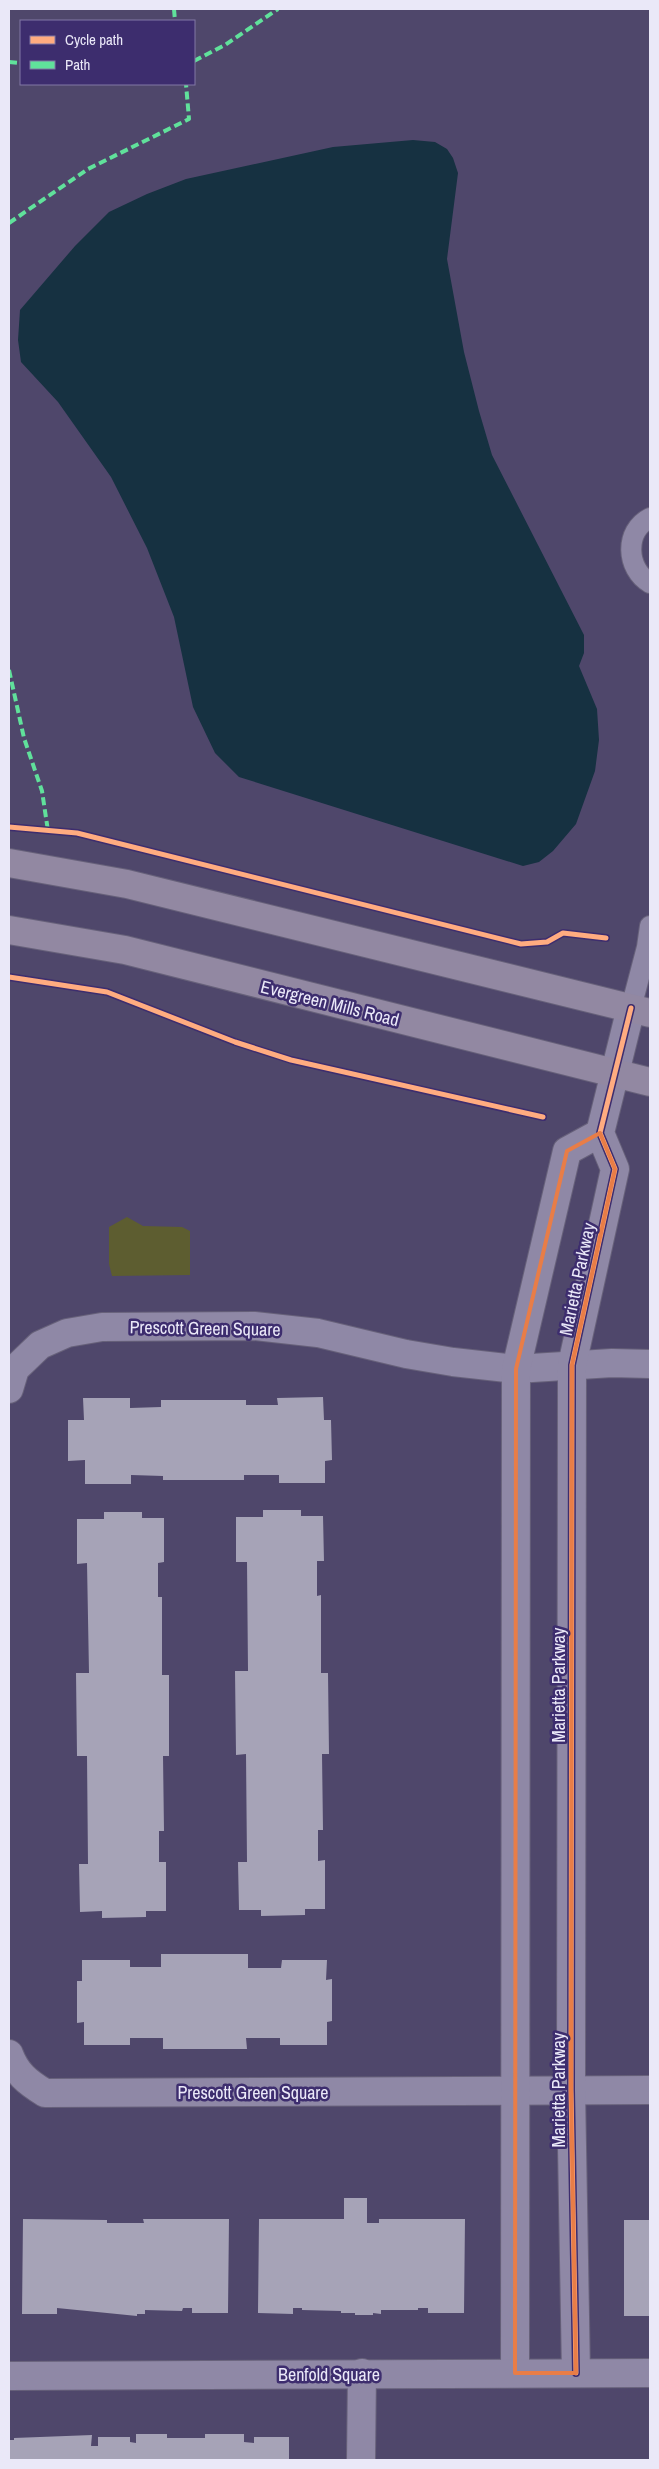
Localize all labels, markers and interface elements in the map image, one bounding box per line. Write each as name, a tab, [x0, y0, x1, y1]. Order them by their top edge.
legend	[20, 20, 195, 85]
text: Cycle path	[65, 29, 123, 50]
text: Path	[65, 54, 90, 75]
street label: Evergreen Mills Road	[258, 974, 402, 1032]
street label: Marietta Parkway	[553, 1220, 601, 1338]
street label: Prescott Green Square	[129, 1314, 281, 1342]
street label: Marietta Parkway	[546, 1627, 571, 1742]
street label: Marietta Parkway	[546, 2032, 571, 2147]
street label: Prescott Green Square	[178, 2080, 328, 2105]
street label: Benfold Square	[278, 2362, 380, 2387]

